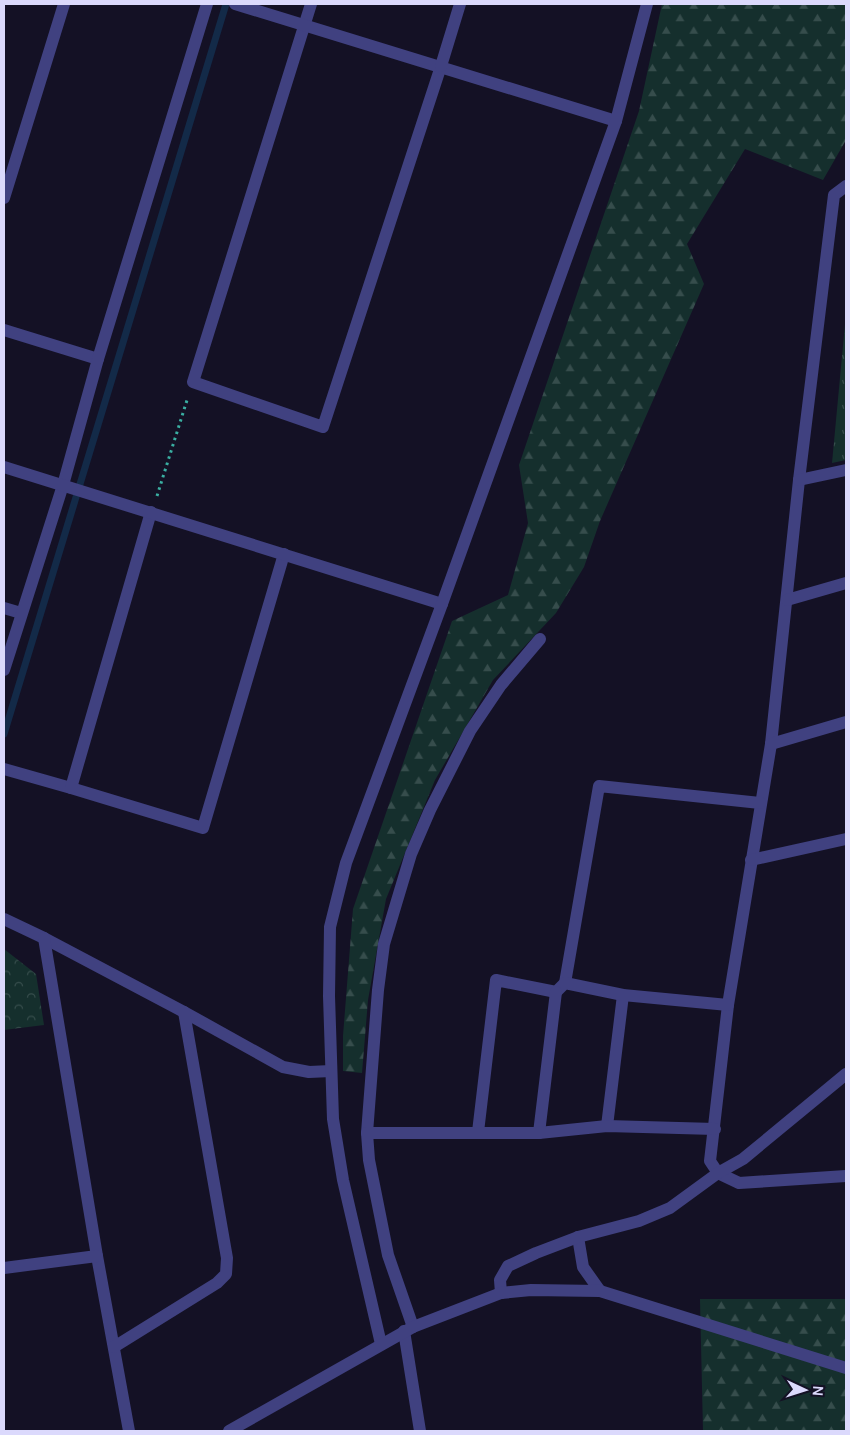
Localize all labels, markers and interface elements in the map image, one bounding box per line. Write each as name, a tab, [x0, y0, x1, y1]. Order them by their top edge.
north arrow	[780, 1365, 830, 1415]
text: N	[809, 1385, 828, 1397]

